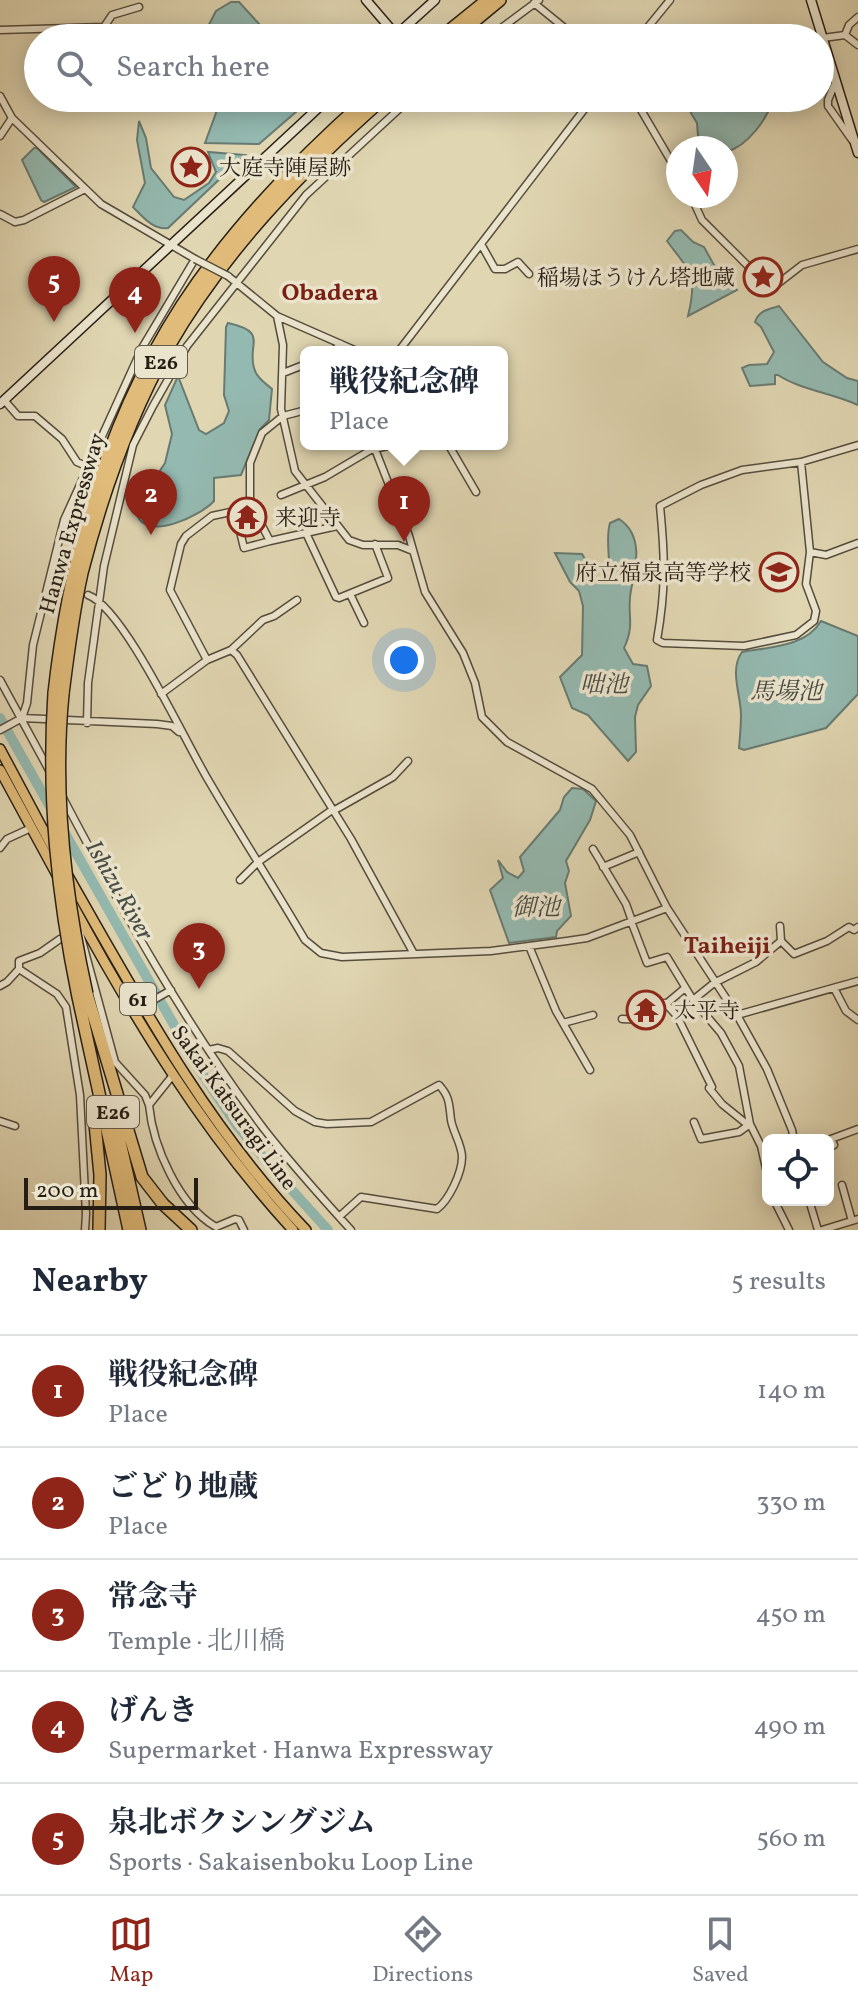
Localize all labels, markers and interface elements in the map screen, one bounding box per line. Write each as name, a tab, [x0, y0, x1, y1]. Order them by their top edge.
search box	[24, 24, 834, 112]
icon: search	[52, 46, 96, 90]
text: Search here	[116, 47, 270, 89]
north arrow	[666, 136, 738, 208]
place icon: 大庭寺陣屋跡	[170, 146, 212, 188]
place label: 大庭寺陣屋跡	[219, 154, 351, 185]
pin: 5	[28, 256, 80, 322]
place icon: 稲場ほうけん塔地蔵	[742, 256, 784, 298]
place label: 稲場ほうけん塔地蔵	[537, 264, 735, 295]
pin: 4	[109, 267, 161, 333]
district label: Obadera	[282, 277, 378, 311]
road number: E26	[135, 346, 187, 378]
popup	[300, 346, 508, 450]
text: 戦役紀念碑	[329, 362, 479, 404]
text: Place	[329, 404, 389, 440]
street label: Hanwa Expressway	[33, 430, 114, 618]
pin: 2	[125, 469, 177, 535]
pin: 1	[378, 476, 430, 542]
temple icon: 来迎寺	[226, 496, 268, 538]
place label: 来迎寺	[275, 504, 341, 535]
school or university icon: 府立福泉高等学校	[758, 551, 800, 593]
place label: 府立福泉高等学校	[575, 559, 751, 590]
your location	[384, 640, 424, 680]
water label: 咄池	[580, 669, 631, 703]
water label: 馬場池	[750, 676, 825, 710]
water label: Ishizu River	[76, 834, 161, 948]
water label: 御池	[512, 892, 563, 926]
pin: 3	[173, 923, 225, 989]
district label: Taiheiji	[684, 930, 770, 964]
road number: 61	[120, 983, 156, 1015]
temple icon: 太平寺	[625, 989, 667, 1031]
place label: 太平寺	[674, 997, 740, 1028]
street label: Sakai Katsuragi Line	[163, 1020, 303, 1197]
road number: E26	[87, 1096, 139, 1128]
map controls	[762, 1134, 834, 1206]
button: locate	[762, 1134, 834, 1206]
scale bar	[24, 1174, 198, 1210]
text: 200 m	[36, 1176, 98, 1207]
text: Nearby	[32, 1259, 148, 1306]
text: 5 results	[731, 1264, 826, 1300]
text: 戦役紀念碑	[108, 1355, 258, 1397]
text: 1	[53, 1373, 63, 1409]
text: 140 m	[757, 1373, 826, 1409]
text: Place	[108, 1397, 168, 1433]
text: ごどり地蔵	[108, 1467, 258, 1509]
text: 2	[51, 1485, 65, 1521]
text: 330 m	[756, 1485, 826, 1521]
text: Place	[108, 1509, 168, 1545]
text: 常念寺	[108, 1577, 198, 1619]
text: 3	[51, 1597, 65, 1633]
text: 450 m	[755, 1597, 826, 1633]
text: Temple · 北川橋	[108, 1624, 285, 1660]
text: げんき	[108, 1691, 198, 1733]
text: 4	[50, 1709, 66, 1745]
text: 490 m	[753, 1709, 826, 1745]
text: Supermarket · Hanwa Expressway	[108, 1733, 493, 1769]
text: 泉北ボクシングジム	[108, 1803, 375, 1845]
text: 5	[52, 1821, 64, 1857]
text: 560 m	[757, 1821, 826, 1857]
text: Sports · Sakaisenboku Loop Line	[108, 1845, 473, 1881]
tab: Map	[109, 1912, 153, 1991]
tab: Directions	[372, 1912, 473, 1991]
tab: Saved	[692, 1912, 749, 1991]

